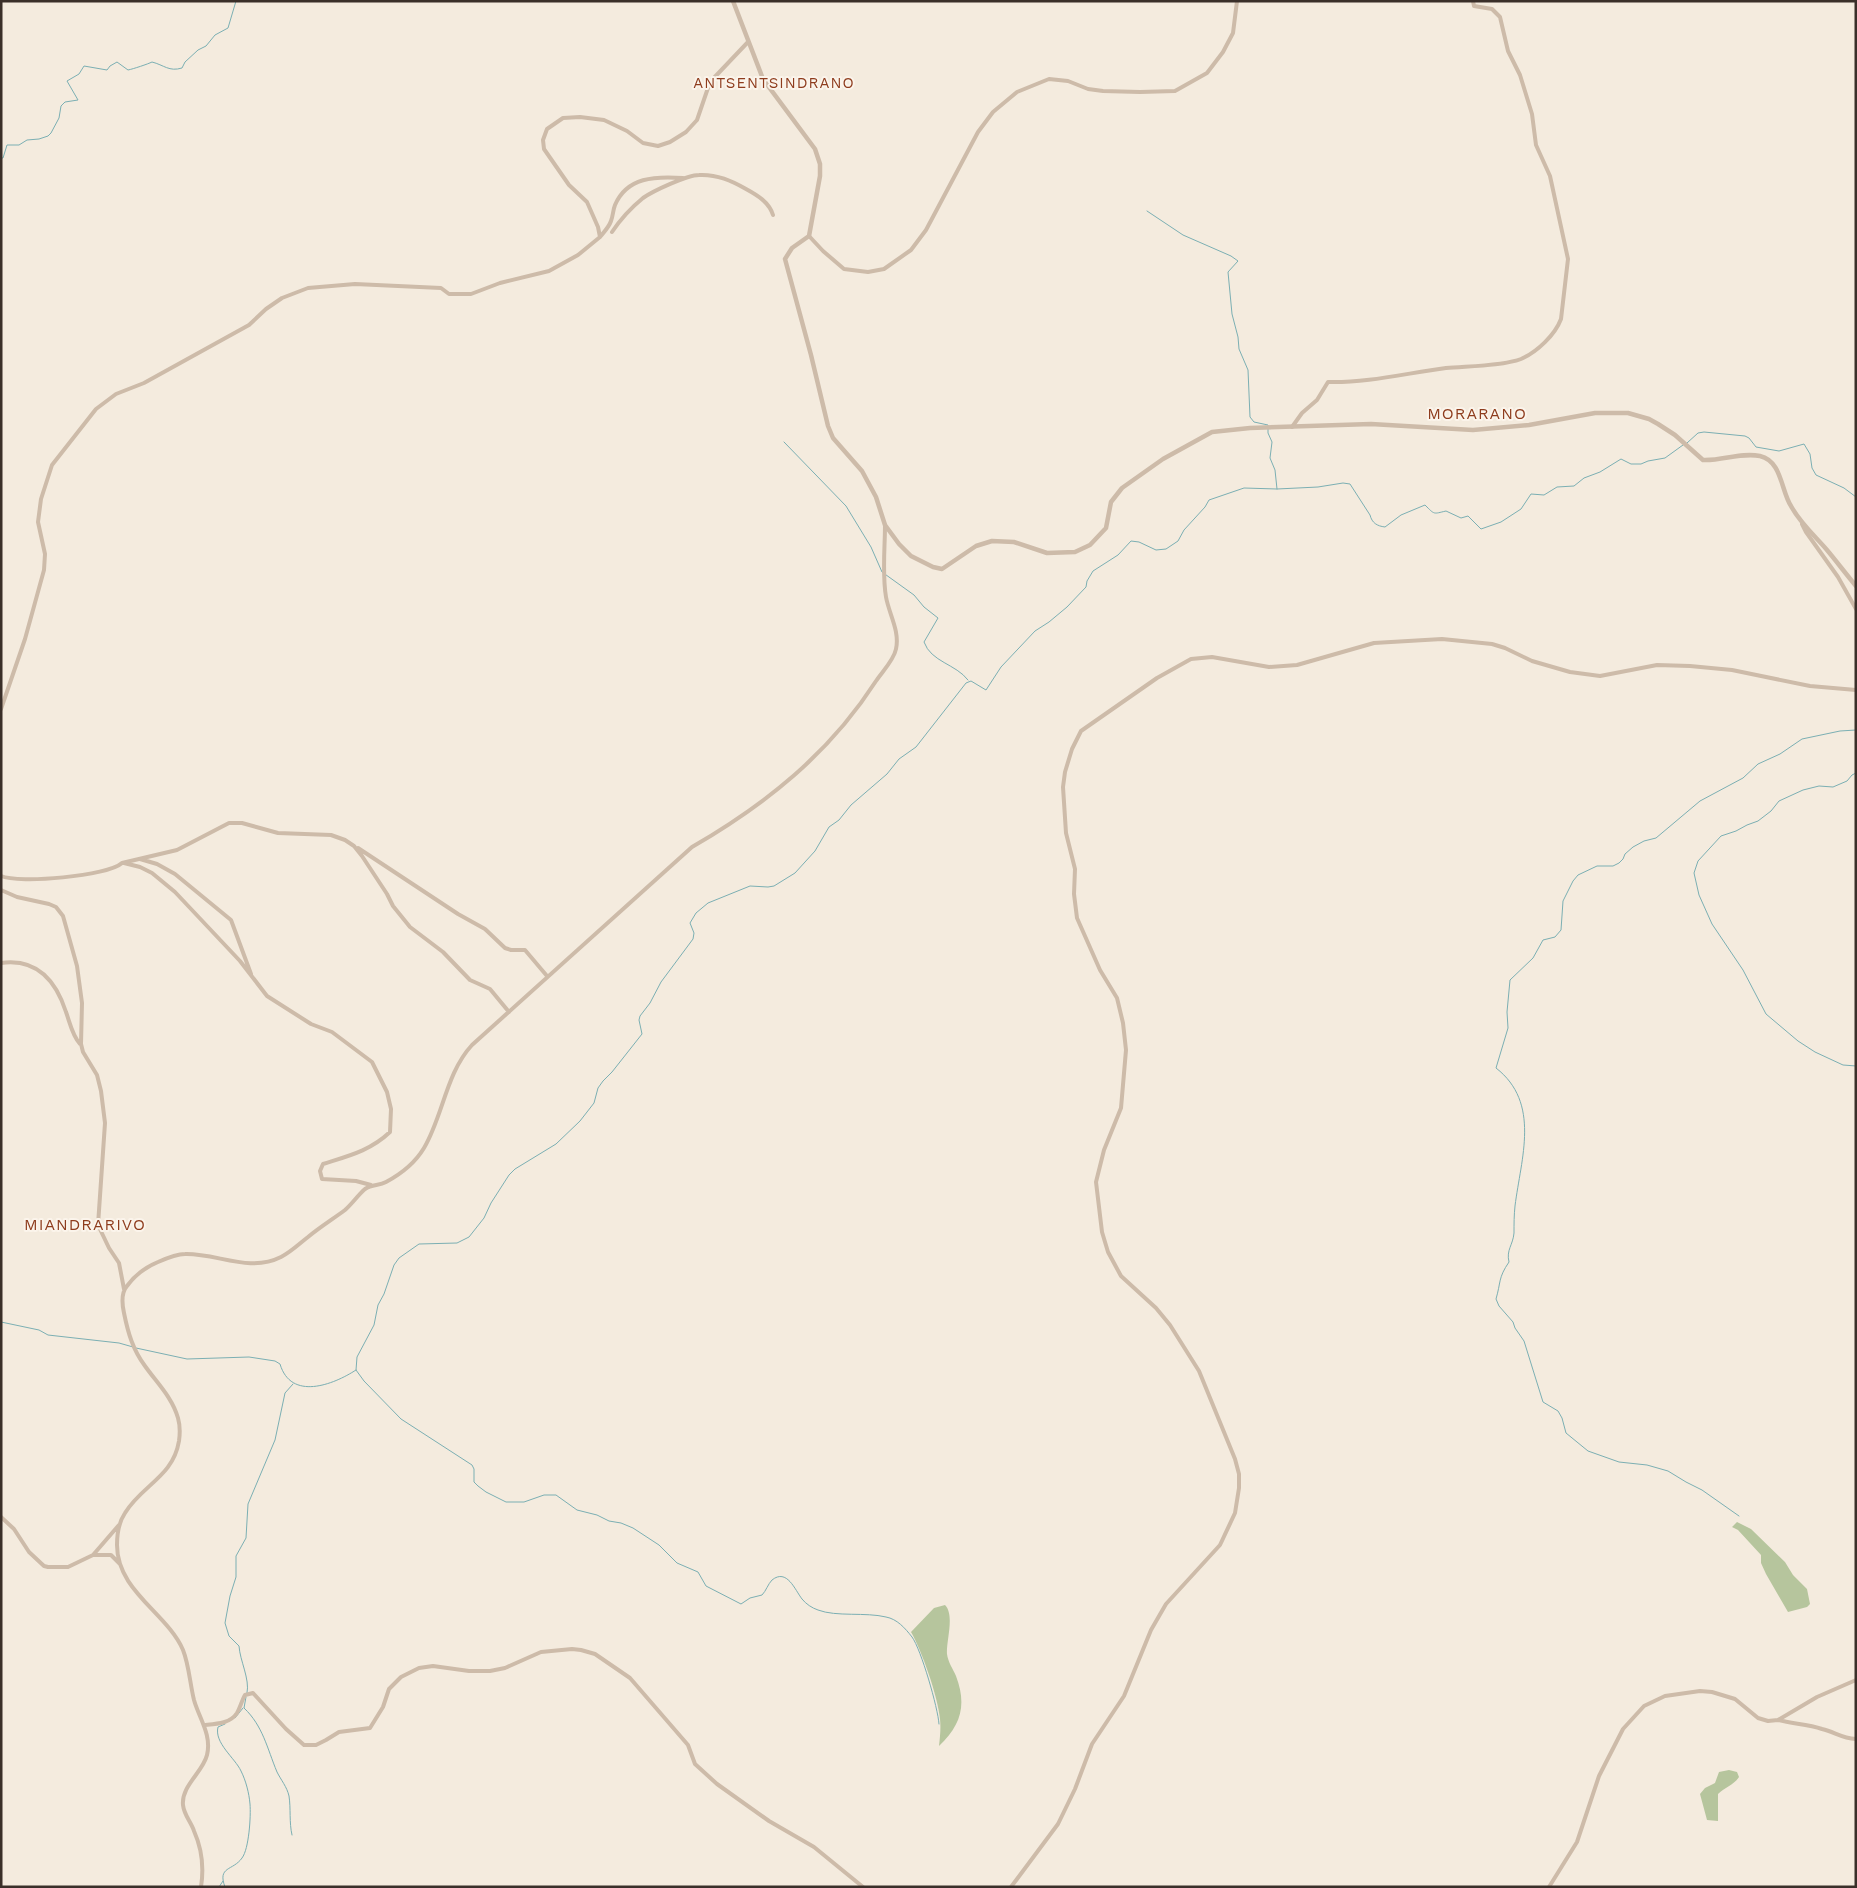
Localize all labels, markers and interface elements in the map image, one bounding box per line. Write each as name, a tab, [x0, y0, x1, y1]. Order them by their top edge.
district label: ANTSENTSINDRANO	[693, 74, 855, 92]
district label: MORARANO	[1427, 404, 1527, 423]
district label: MIANDRARIVO	[24, 1215, 146, 1234]

